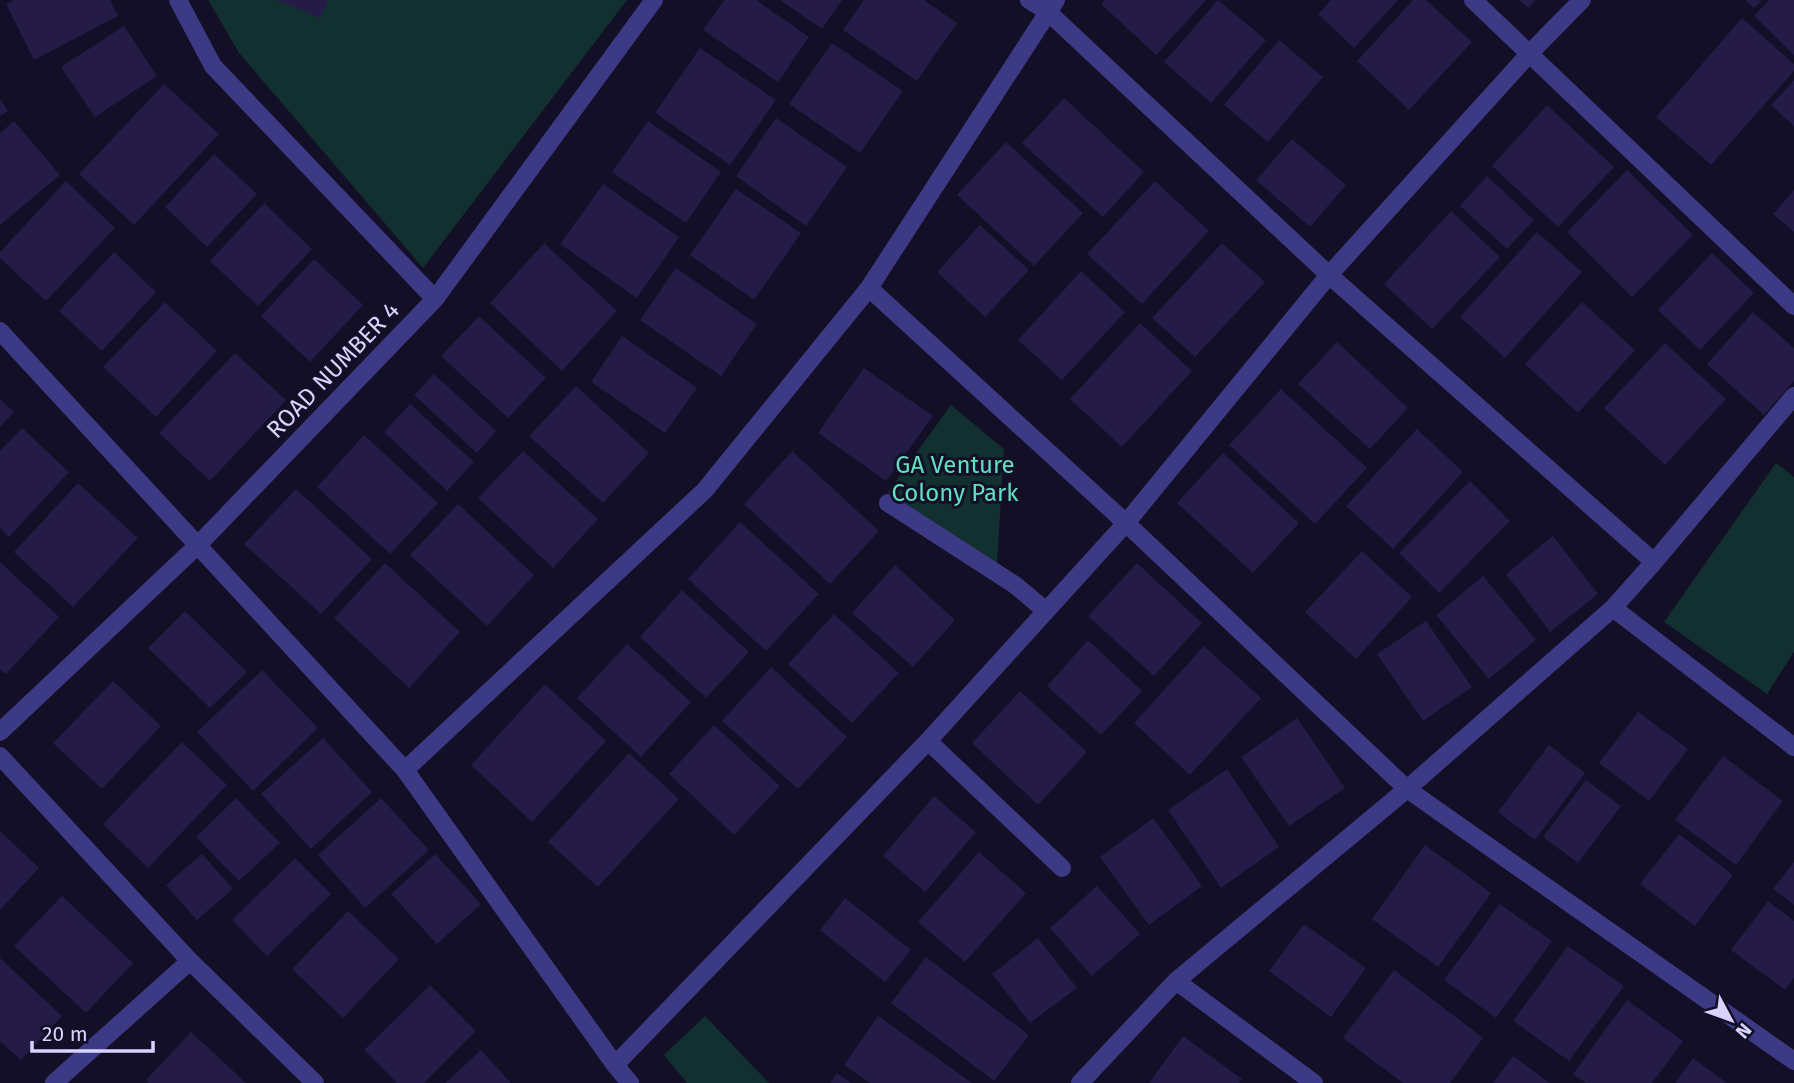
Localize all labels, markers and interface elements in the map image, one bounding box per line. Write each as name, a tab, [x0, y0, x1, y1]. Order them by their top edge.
street label: ROAD NUMBER 4	[261, 296, 405, 444]
park label: GA Venture Colony Park	[891, 451, 1019, 507]
north arrow	[1696, 985, 1766, 1055]
scale bar	[32, 1010, 152, 1054]
text: N	[1731, 1019, 1756, 1043]
text: 20 m	[42, 1021, 88, 1047]

